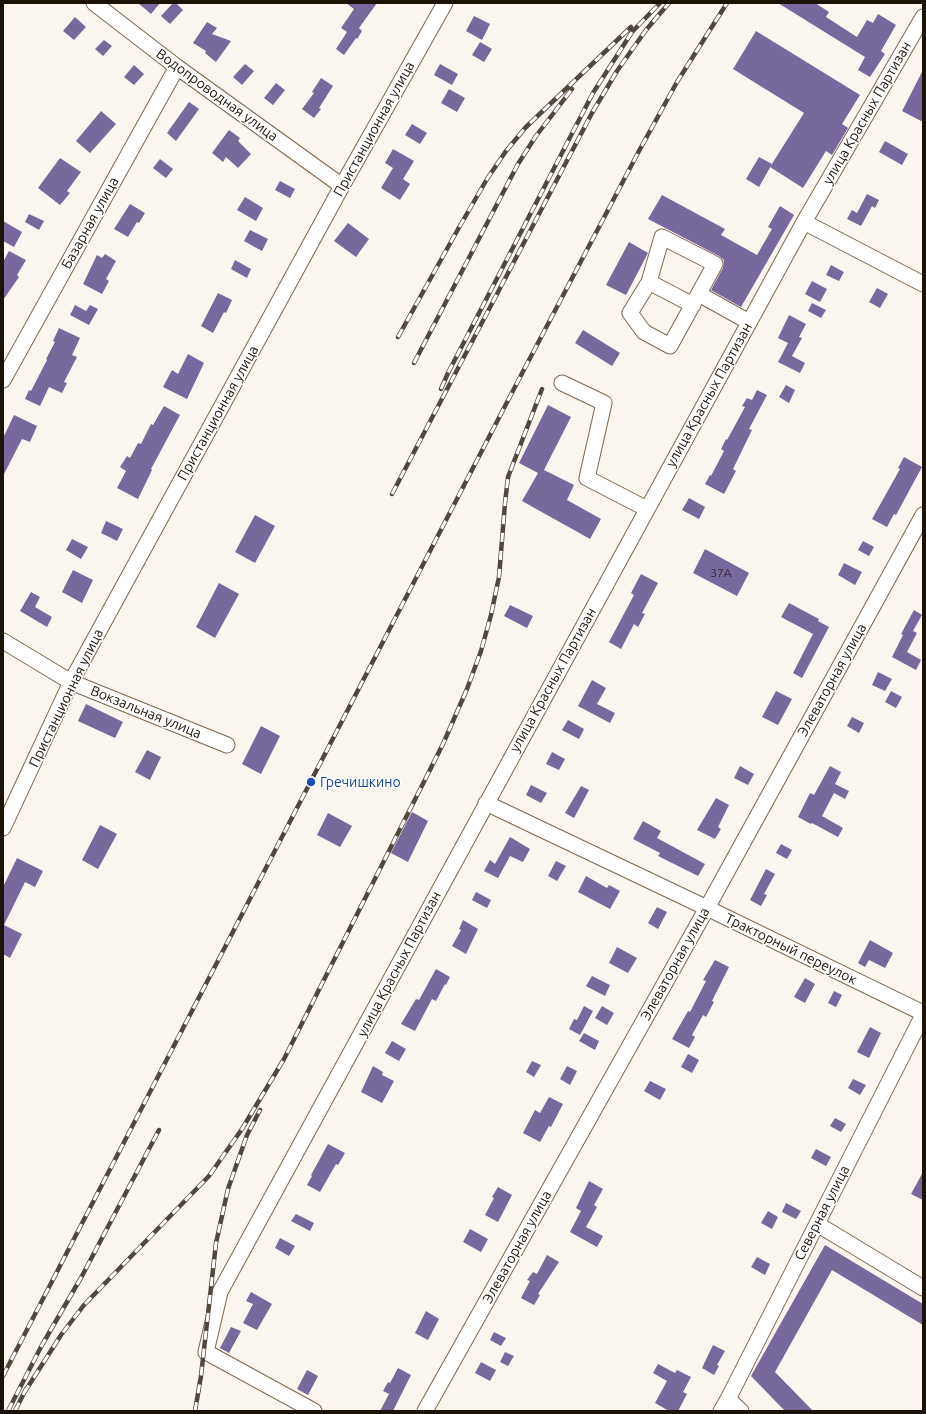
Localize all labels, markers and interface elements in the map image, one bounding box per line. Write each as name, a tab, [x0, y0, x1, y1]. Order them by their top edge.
street label: улица Красных Партизан	[819, 38, 915, 188]
street label: Водопроводная улица	[153, 45, 281, 145]
street label: Пристанционная улица	[330, 59, 418, 199]
street label: Базарная улица	[58, 174, 122, 272]
street label: улица Красных Партизан	[662, 320, 756, 470]
street label: Пристанционная улица	[174, 343, 262, 483]
house number: 37А	[710, 566, 732, 580]
street label: улица Красных Партизан	[506, 605, 600, 755]
street label: Элеваторная улица	[794, 621, 870, 739]
street label: Пристанционная улица	[25, 626, 107, 770]
street label: Вокзальная улица	[88, 682, 204, 742]
place label: Гречишкино	[320, 774, 401, 790]
marker: Гречишкино	[305, 776, 317, 788]
street label: улица Красных Партизан	[353, 888, 445, 1040]
street label: Элеваторная улица	[637, 905, 713, 1023]
street label: Тракторный переулок	[722, 910, 860, 988]
street label: Северная улица	[791, 1163, 853, 1263]
street label: Элеваторная улица	[479, 1188, 555, 1306]

